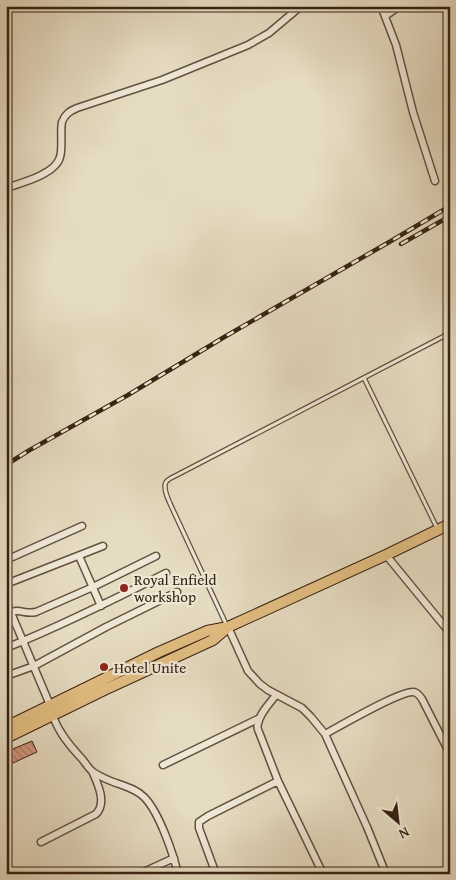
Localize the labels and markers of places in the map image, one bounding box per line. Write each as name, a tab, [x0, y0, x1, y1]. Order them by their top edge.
place label: Royal Enfield workshop	[134, 569, 216, 607]
marker: Royal Enfield workshop	[118, 582, 130, 594]
place label: Hotel Unite	[114, 657, 186, 678]
marker: Hotel Unite	[98, 661, 110, 673]

